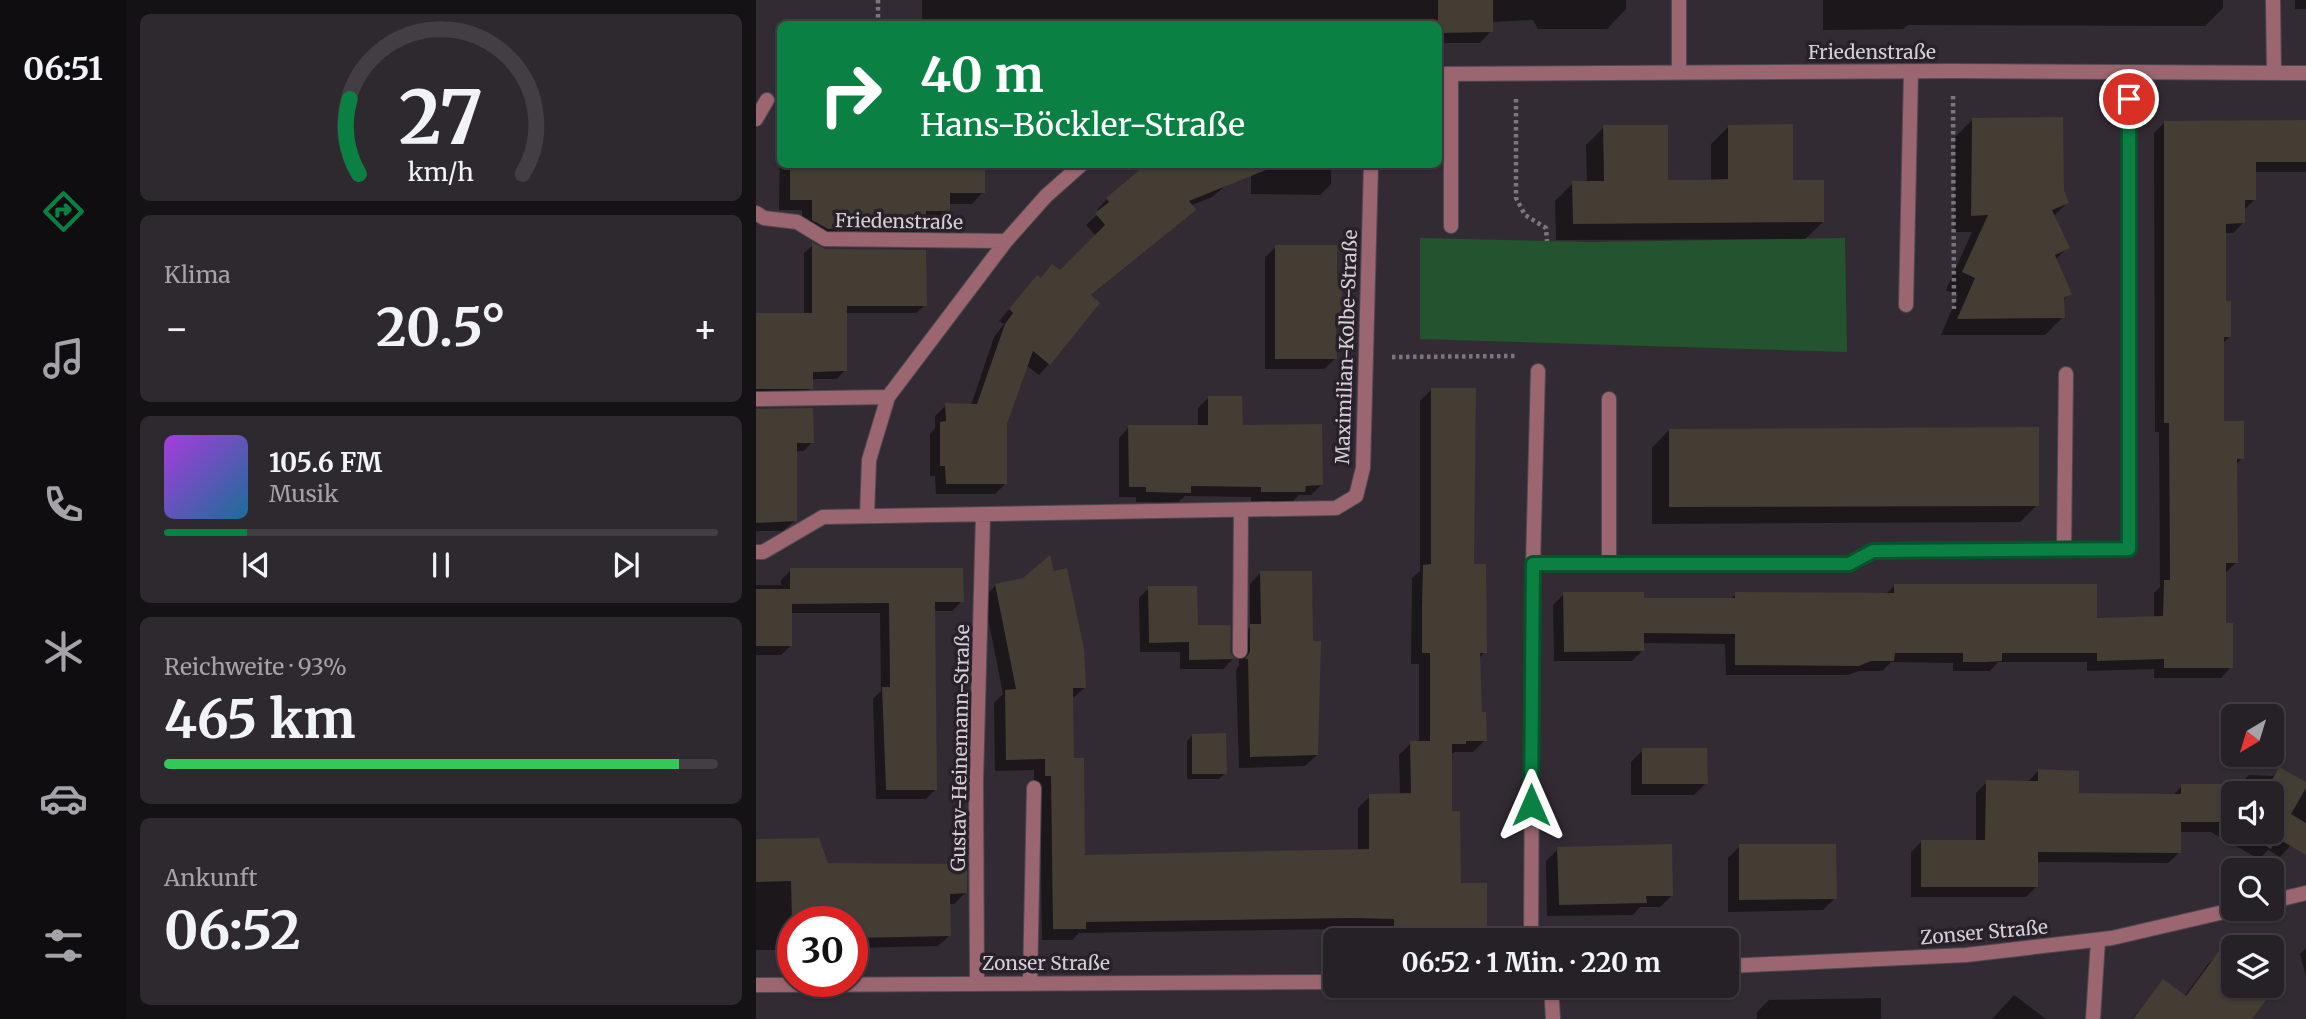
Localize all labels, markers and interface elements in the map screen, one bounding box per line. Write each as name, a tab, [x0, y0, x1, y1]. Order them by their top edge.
street label: Friedenstraße	[1808, 40, 1936, 64]
text: 40 m	[920, 44, 1044, 105]
text: 06:51	[23, 49, 103, 89]
icon: right	[805, 49, 896, 140]
pin	[2099, 69, 2159, 129]
text: 27	[399, 72, 483, 164]
icon: arrive	[2110, 80, 2148, 118]
text: Hans-Böckler-Straße	[920, 105, 1245, 145]
text: km/h	[408, 155, 474, 187]
icon: directions	[39, 187, 88, 236]
street label: Friedenstraße	[835, 208, 963, 234]
street label: Maximilian-Kolbe-Straße	[1330, 229, 1362, 465]
text: Klima	[164, 260, 231, 289]
text: 20.5°	[376, 295, 506, 360]
text: −	[164, 305, 189, 352]
text: +	[693, 305, 718, 352]
icon: music	[39, 334, 88, 383]
text: 105.6 FM	[269, 446, 382, 479]
text: Musik	[269, 479, 339, 508]
icon: phone	[39, 480, 88, 529]
icon: previous	[237, 546, 275, 584]
icon: pause	[422, 546, 460, 584]
icon: next	[607, 546, 645, 584]
street label: Gustav-Heinemann-Straße	[946, 624, 974, 872]
icon: climate	[39, 627, 88, 676]
text: Reichweite · 93%	[164, 652, 347, 681]
text: 465 km	[164, 687, 356, 752]
north arrow	[2221, 704, 2284, 766]
map controls	[2221, 704, 2284, 998]
position arrow	[1494, 768, 1568, 842]
icon: car	[39, 774, 88, 823]
button: sound	[2221, 781, 2284, 844]
button: search	[2221, 858, 2284, 921]
text: Ankunft	[164, 863, 257, 892]
text: 06:52	[164, 898, 301, 963]
speed limit sign: 30	[777, 906, 868, 997]
street label: Zonser Straße	[1919, 914, 2049, 950]
icon: filters	[39, 921, 88, 970]
button: layers	[2221, 935, 2284, 998]
text: 06:52 · 1 Min. · 220 m	[1401, 946, 1661, 979]
street label: Zonser Straße	[982, 951, 1110, 975]

